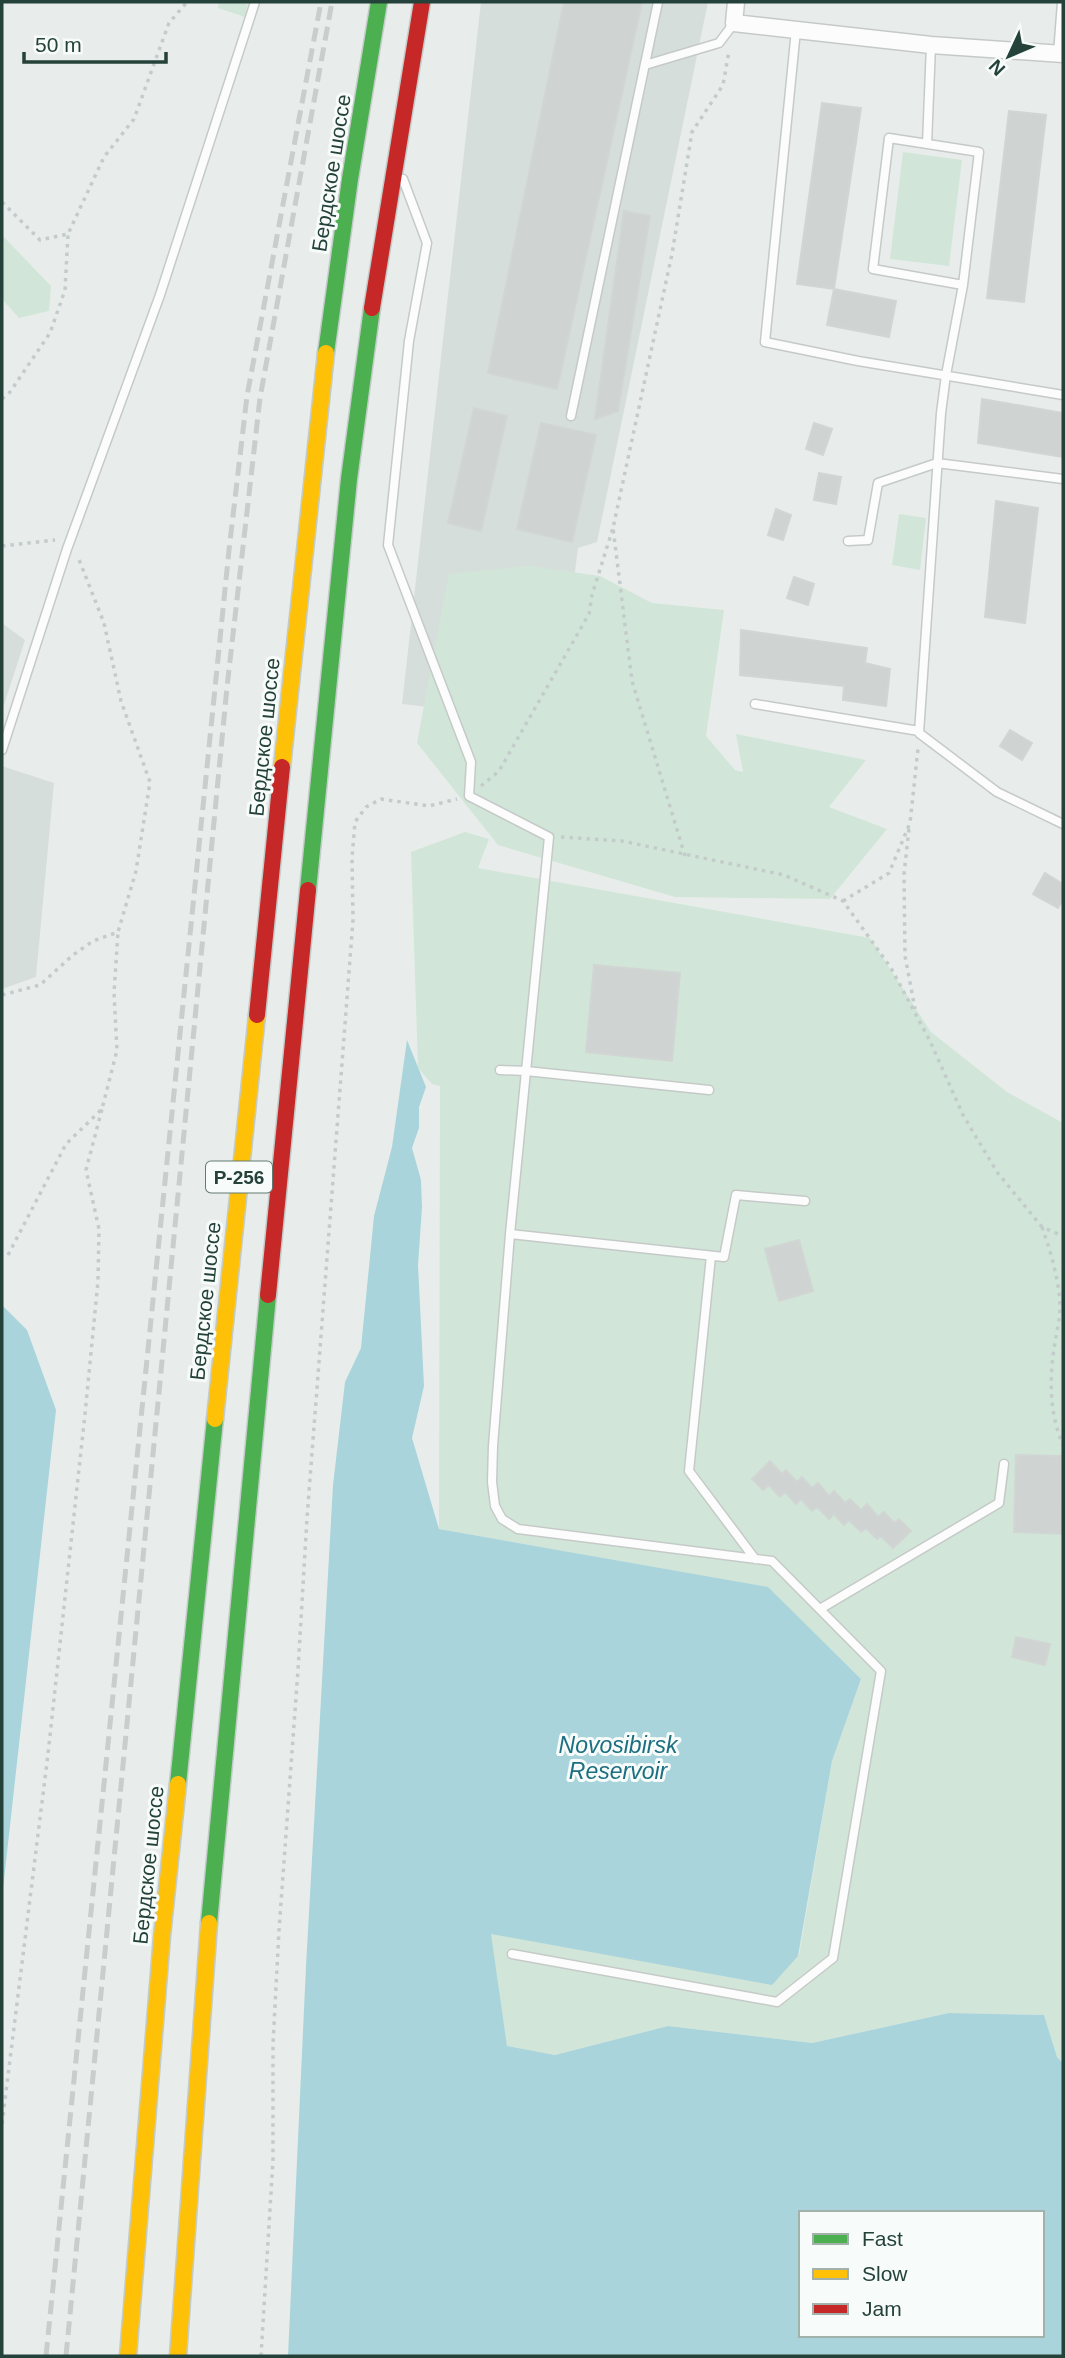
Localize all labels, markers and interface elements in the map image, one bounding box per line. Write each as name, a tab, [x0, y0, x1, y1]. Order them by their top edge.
scale bar	[24, 21, 166, 65]
north arrow	[974, 21, 1044, 91]
text: 50 m	[35, 33, 82, 56]
text: N	[985, 55, 1009, 80]
street label: Бердское шоссе	[307, 93, 355, 253]
street label: Бердское шоссе	[244, 657, 284, 817]
road number: Р-256	[206, 1162, 272, 1192]
street label: Бердское шоссе	[185, 1221, 225, 1381]
water label: Novosibirsk Reservoir	[559, 1732, 679, 1784]
street label: Бердское шоссе	[128, 1785, 168, 1945]
legend	[799, 2211, 1044, 2337]
text: Fast	[862, 2227, 903, 2250]
text: Slow	[862, 2262, 908, 2285]
text: Jam	[862, 2297, 902, 2320]

